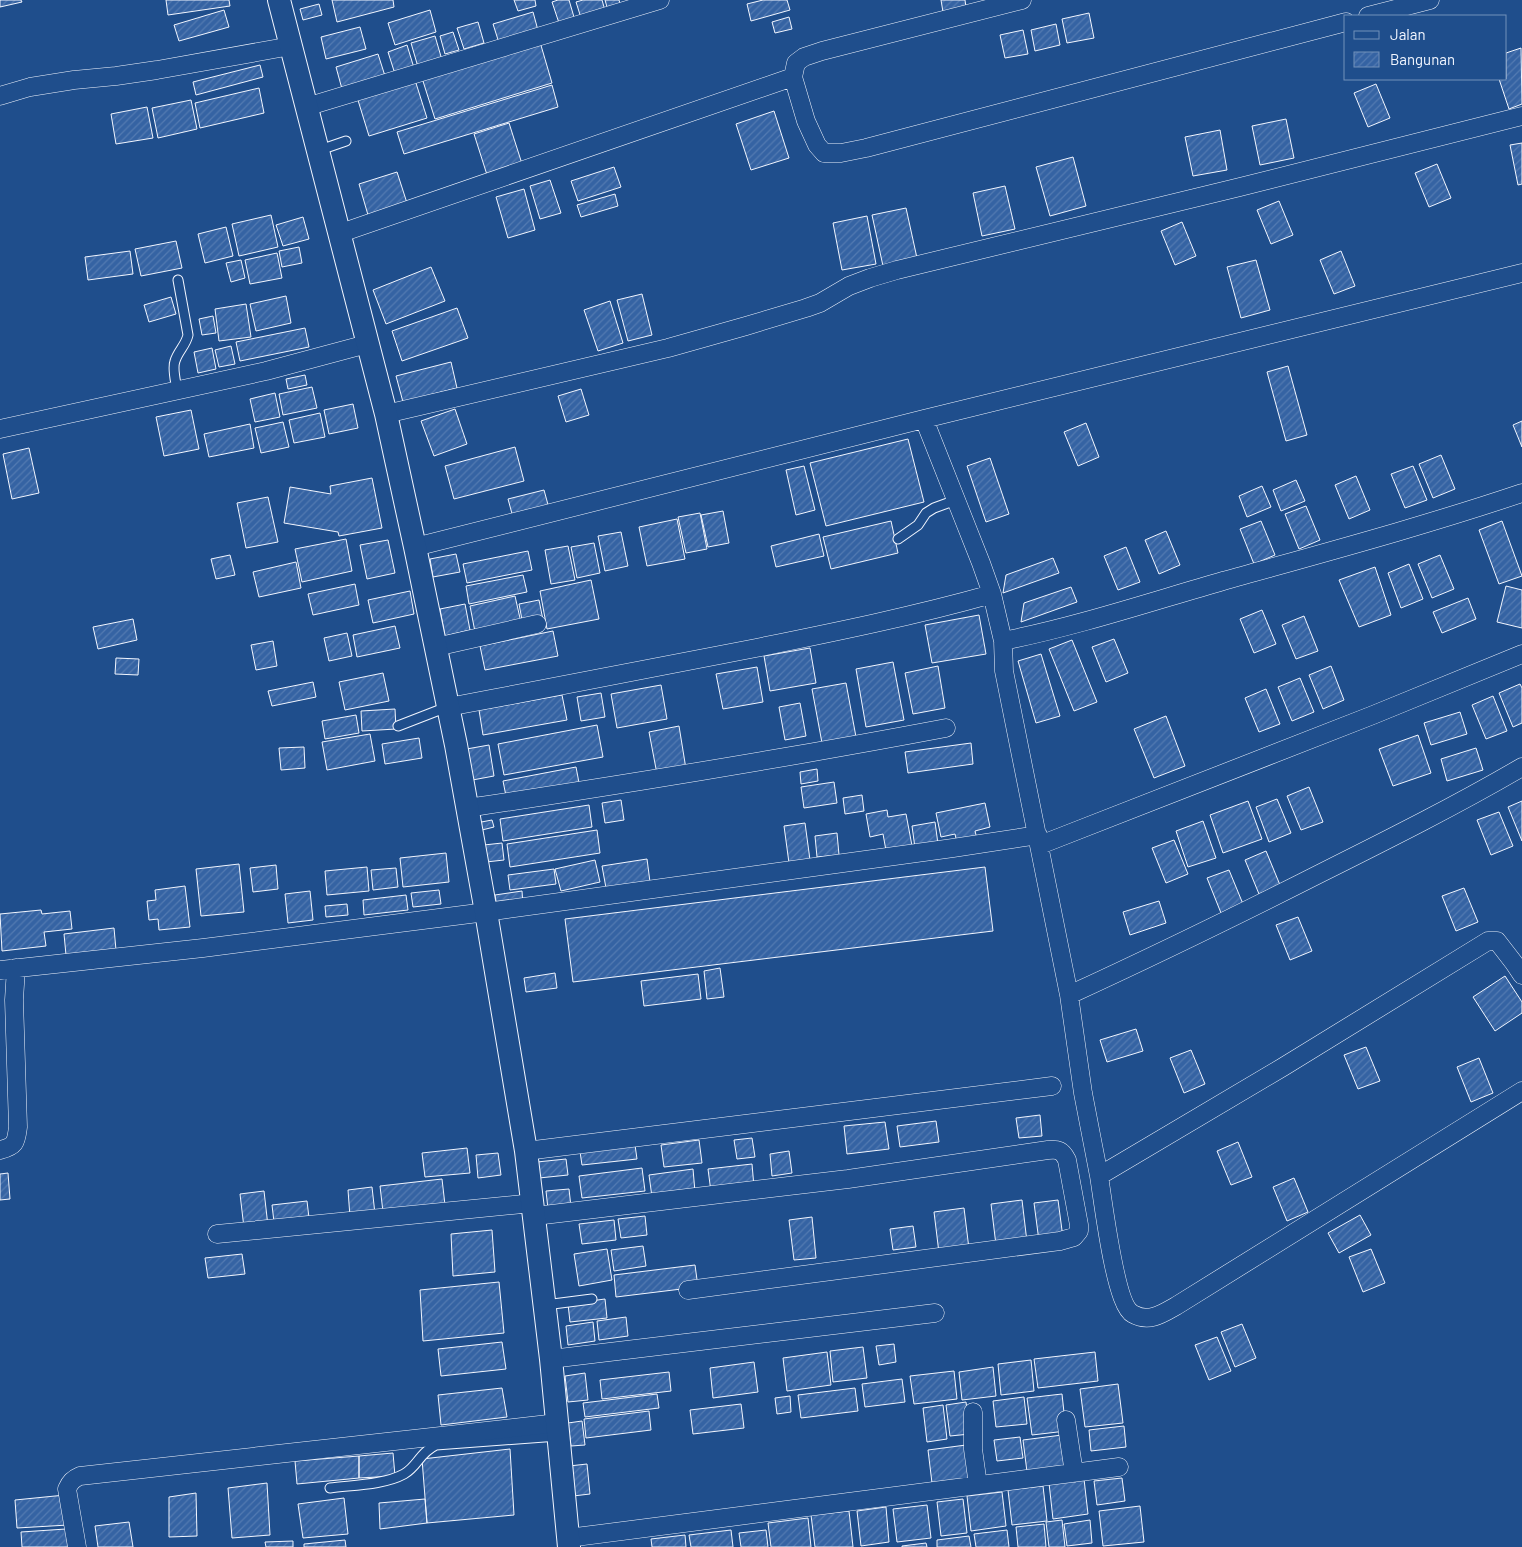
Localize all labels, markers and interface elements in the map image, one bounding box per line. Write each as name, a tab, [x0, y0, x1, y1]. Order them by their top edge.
legend	[1344, 15, 1507, 80]
text: Jalan	[1390, 25, 1426, 43]
text: Bangunan	[1390, 50, 1455, 68]

